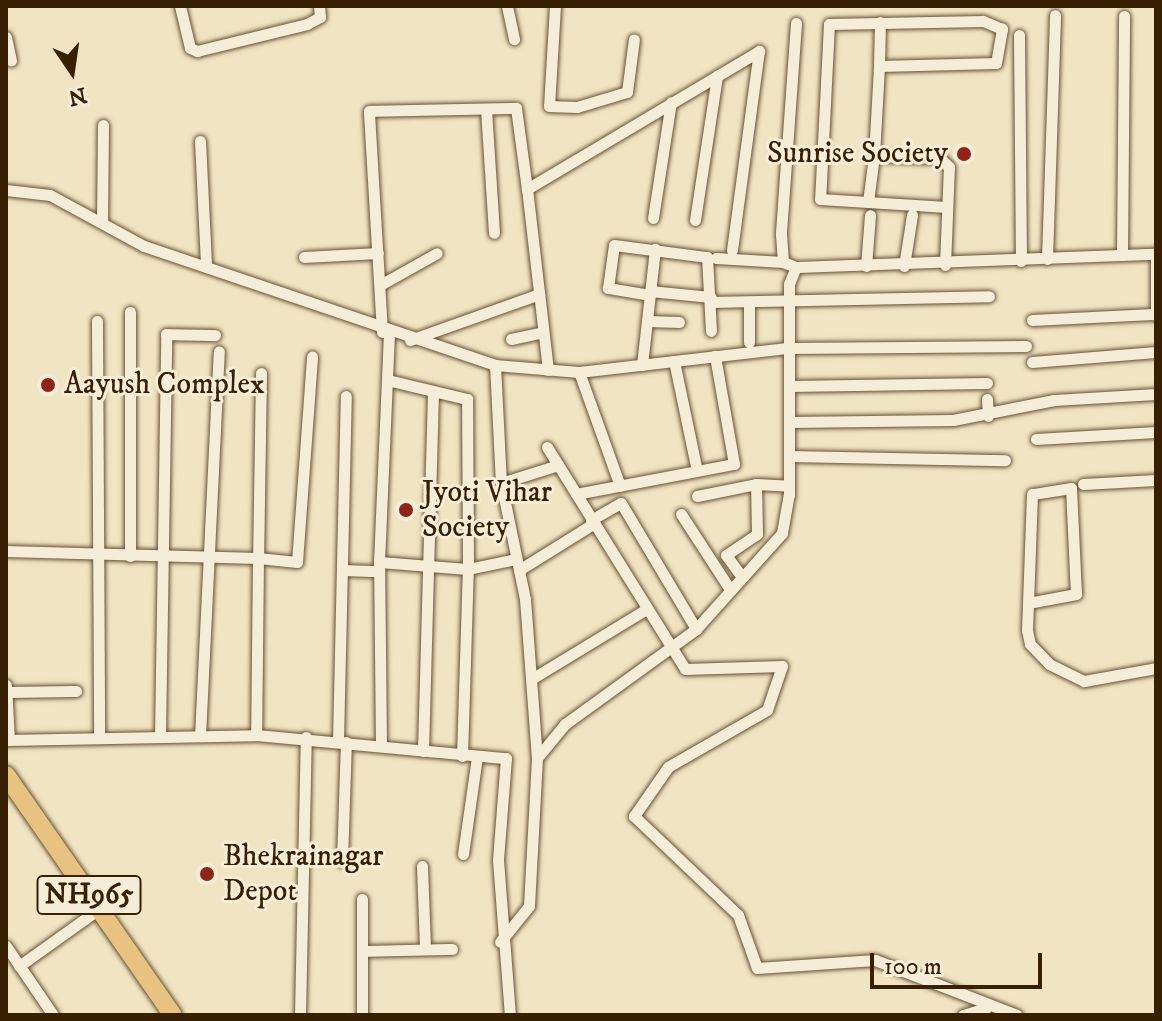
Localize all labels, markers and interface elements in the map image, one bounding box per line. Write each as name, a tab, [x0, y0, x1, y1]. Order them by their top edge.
north arrow	[32, 32, 112, 112]
text: N	[66, 81, 89, 111]
place label: Sunrise Society	[767, 136, 948, 172]
marker: Sunrise Society	[955, 145, 973, 163]
place label: Aayush Complex	[64, 367, 265, 403]
marker: Aayush Complex	[39, 376, 57, 394]
place label: Jyoti Vihar Society	[422, 475, 552, 546]
marker: Jyoti Vihar Society	[397, 501, 415, 519]
place label: Bhekrainagar Depot	[223, 839, 383, 910]
marker: Bhekrainagar Depot	[198, 865, 216, 883]
road number: NH965	[35, 871, 143, 919]
scale bar	[874, 937, 1046, 987]
text: 100 m	[884, 952, 942, 982]

